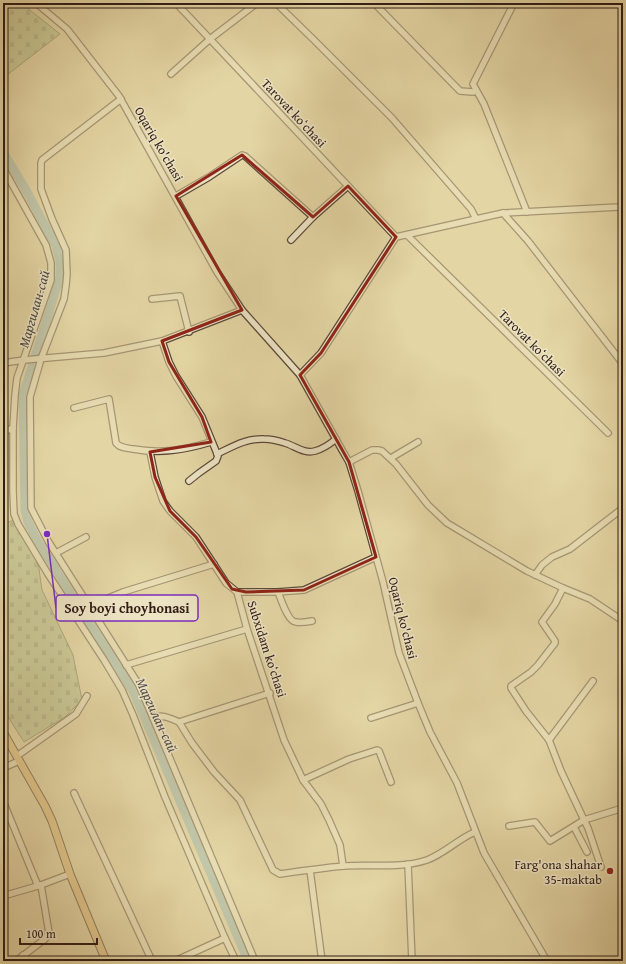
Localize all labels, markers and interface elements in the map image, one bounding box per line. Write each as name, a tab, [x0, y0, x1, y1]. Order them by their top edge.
street label: Tarovat koʻchasi	[257, 74, 331, 152]
street label: Oqariq ko'chasi	[130, 103, 188, 185]
water label: Маргилан-сай	[13, 268, 55, 350]
street label: Tarovat koʻchasi	[494, 305, 570, 381]
street label: Oqariq ko'chasi	[384, 575, 422, 661]
callout: Soy boyi choyhonasi	[56, 595, 198, 621]
text: Soy boyi choyhonasi	[64, 598, 190, 618]
street label: Subxidam koʻchasi	[242, 598, 292, 700]
water label: Маргилан-сай	[131, 675, 183, 755]
place label: Farg'ona shahar 35-maktab	[515, 855, 603, 889]
marker: Farg'ona shahar 35-maktab	[605, 866, 615, 876]
scale bar	[20, 920, 97, 946]
text: 100 m	[26, 925, 56, 942]

